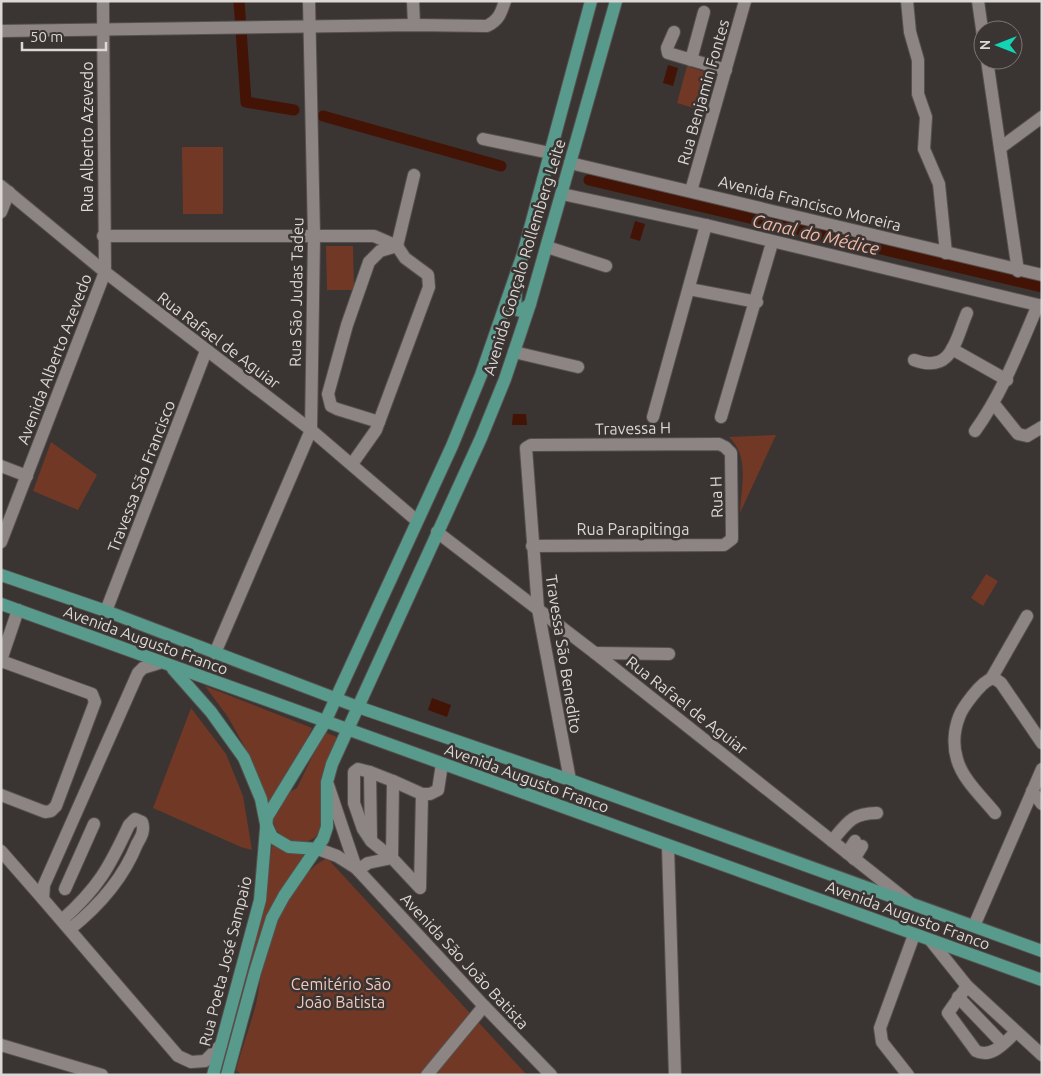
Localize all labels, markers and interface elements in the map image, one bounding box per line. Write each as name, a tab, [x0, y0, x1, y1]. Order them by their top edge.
street label: Rua Benjamin Fontes	[674, 17, 732, 167]
scale bar	[22, 20, 106, 52]
north arrow	[973, 20, 1023, 70]
text: 50 m	[30, 28, 63, 45]
text: N	[977, 40, 993, 50]
street label: Rua Alberto Azevedo	[78, 61, 96, 213]
street label: Avenida Gonçalo Rollemberg Leite	[479, 137, 569, 377]
street label: Avenida Francisco Moreira	[717, 172, 903, 234]
water label: Canal do Médice	[751, 210, 881, 258]
street label: Rua São Judas Tadeu	[286, 217, 306, 367]
street label: Avenida Alberto Azevedo	[13, 271, 95, 447]
street label: Rua Rafael de Aguiar	[154, 288, 284, 392]
street label: Travessa São Francisco	[104, 398, 178, 554]
street label: Travessa H	[595, 418, 671, 438]
street label: Rua H	[706, 476, 726, 518]
street label: Rua Parapitinga	[577, 520, 689, 538]
street label: Travessa São Benedito	[543, 573, 585, 735]
street label: Avenida Augusto Franco	[61, 602, 231, 678]
street label: Rua Rafael de Aguiar	[623, 652, 751, 758]
street label: Avenida Augusto Franco	[442, 740, 612, 816]
street label: Rua Poeta José Sampaio	[195, 874, 255, 1048]
street label: Avenida Augusto Franco	[823, 877, 993, 953]
street label: Avenida São João Batista	[397, 889, 533, 1033]
park label: Cemitério São João Batista	[291, 975, 391, 1011]

